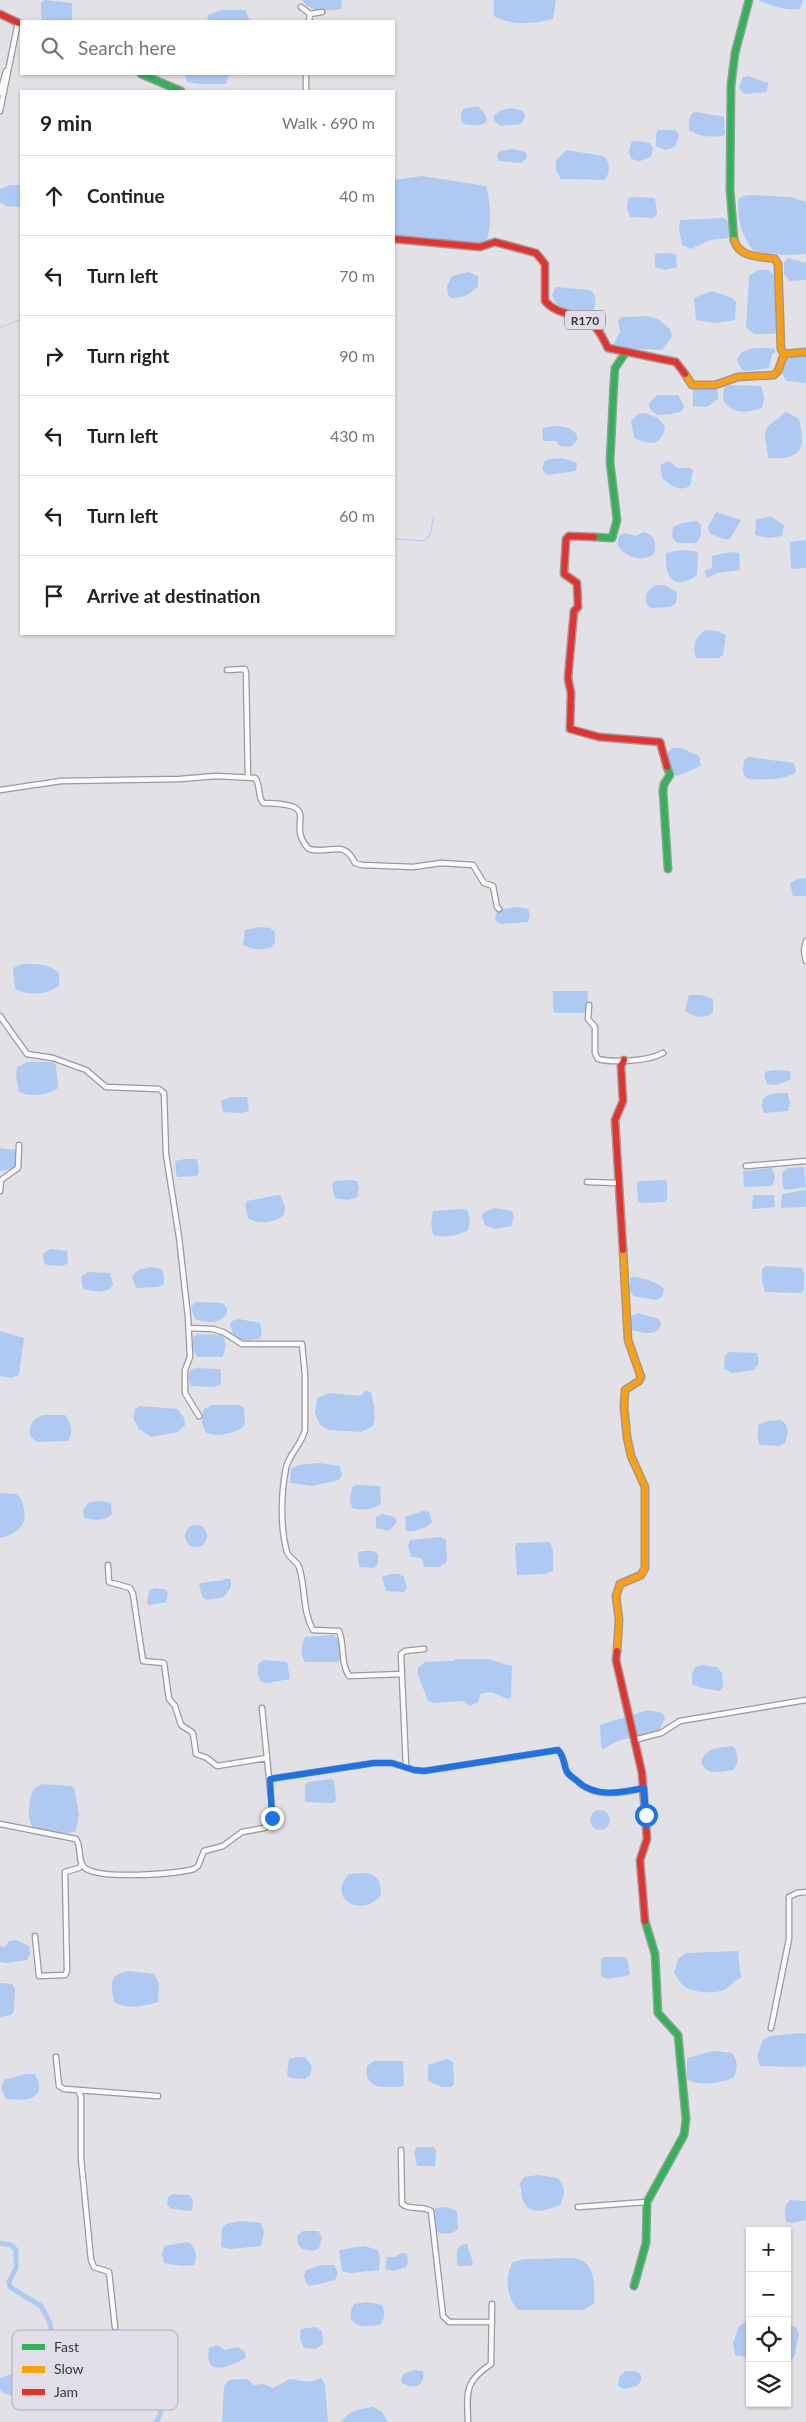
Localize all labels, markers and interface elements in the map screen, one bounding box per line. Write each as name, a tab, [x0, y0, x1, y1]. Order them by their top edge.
search box	[20, 20, 395, 75]
icon: search	[38, 34, 66, 62]
text: Search here	[78, 36, 176, 59]
text: 9 min	[40, 110, 92, 135]
text: Walk · 690 m	[282, 113, 375, 132]
icon: ahead	[40, 182, 68, 210]
text: Continue	[87, 184, 165, 207]
text: 40 m	[339, 186, 375, 205]
icon: left	[40, 262, 68, 290]
text: Turn left	[87, 264, 158, 287]
text: 70 m	[339, 266, 375, 285]
road number: R170	[565, 310, 605, 330]
icon: right	[40, 342, 68, 370]
text: Turn right	[87, 344, 169, 367]
text: 90 m	[339, 346, 375, 365]
icon: left	[40, 422, 68, 450]
text: Turn left	[87, 424, 158, 447]
text: 430 m	[330, 426, 375, 445]
icon: left	[40, 502, 68, 530]
text: Turn left	[87, 504, 158, 527]
text: 60 m	[339, 506, 375, 525]
icon: arrive	[40, 582, 68, 610]
text: Arrive at destination	[87, 584, 260, 607]
route start	[635, 1804, 658, 1827]
route end	[261, 1807, 284, 1830]
map controls	[746, 2227, 791, 2407]
button: +	[746, 2227, 791, 2272]
button: −	[746, 2272, 791, 2317]
button: locate	[746, 2317, 791, 2362]
legend	[12, 2330, 178, 2410]
text: Fast	[54, 2338, 79, 2355]
text: Slow	[54, 2360, 84, 2377]
button: layers	[746, 2362, 791, 2407]
text: Jam	[54, 2383, 78, 2400]

